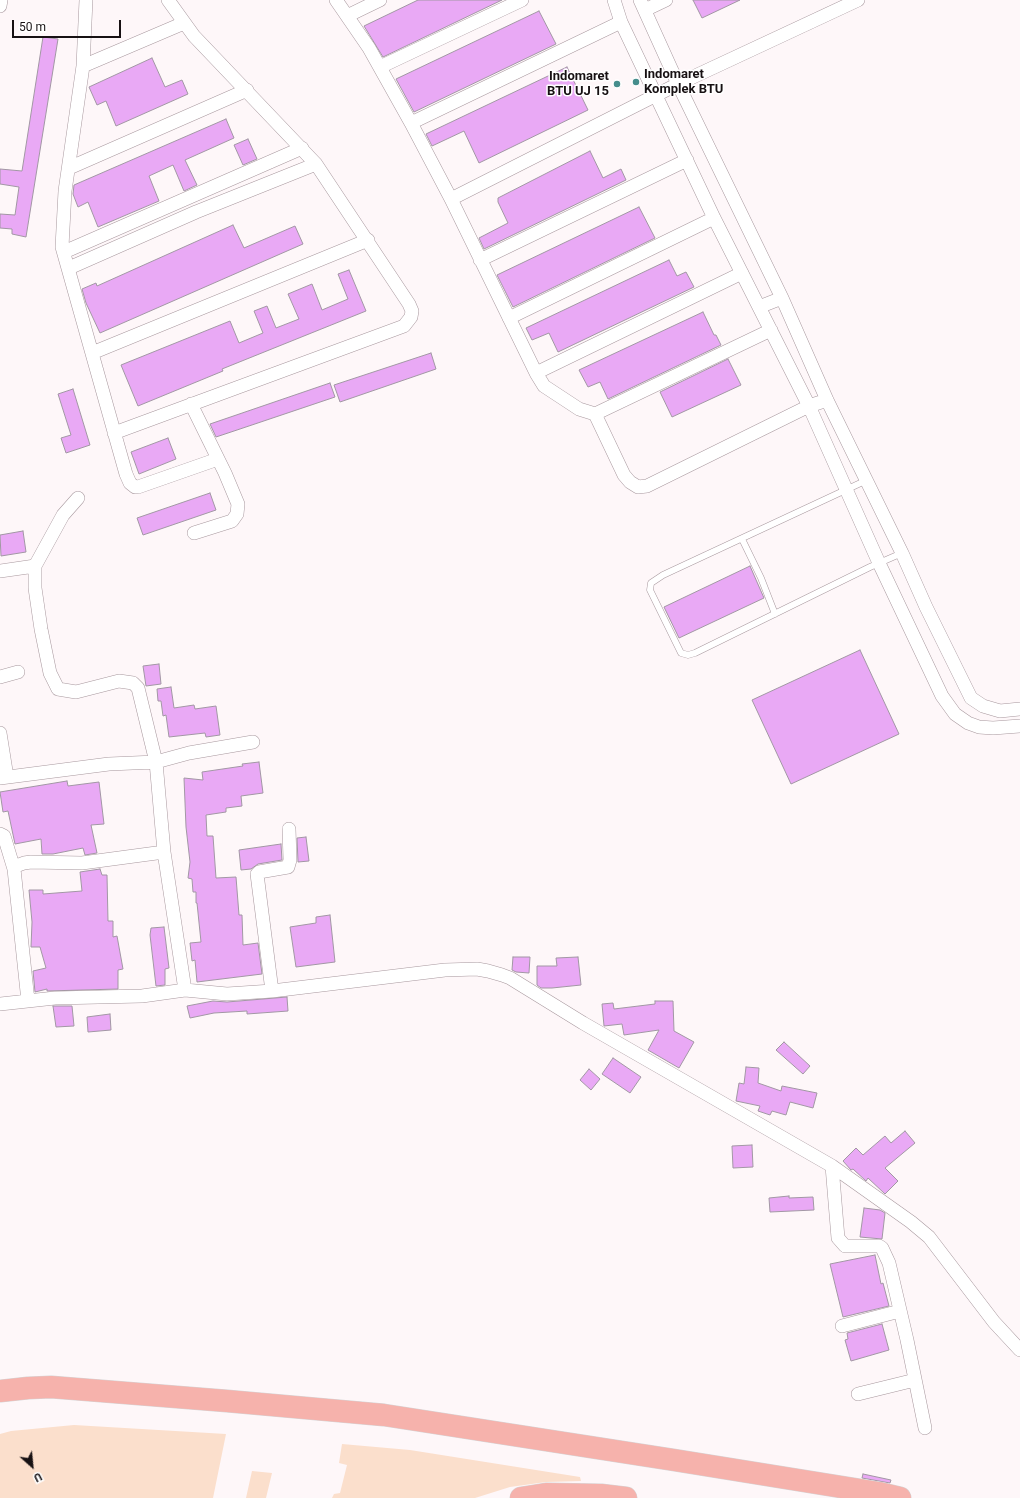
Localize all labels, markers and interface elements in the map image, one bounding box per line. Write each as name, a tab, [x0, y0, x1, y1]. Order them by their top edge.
scale bar	[14, 12, 123, 38]
text: 50 m	[19, 20, 46, 34]
place label: Indomaret Komplek BTU	[644, 67, 723, 98]
place label: Indomaret BTU UJ 15	[547, 69, 609, 100]
marker: Indomaret Komplek BTU	[631, 77, 641, 87]
marker: Indomaret BTU UJ 15	[612, 79, 622, 89]
north arrow	[12, 1446, 52, 1486]
text: U	[31, 1470, 44, 1485]

